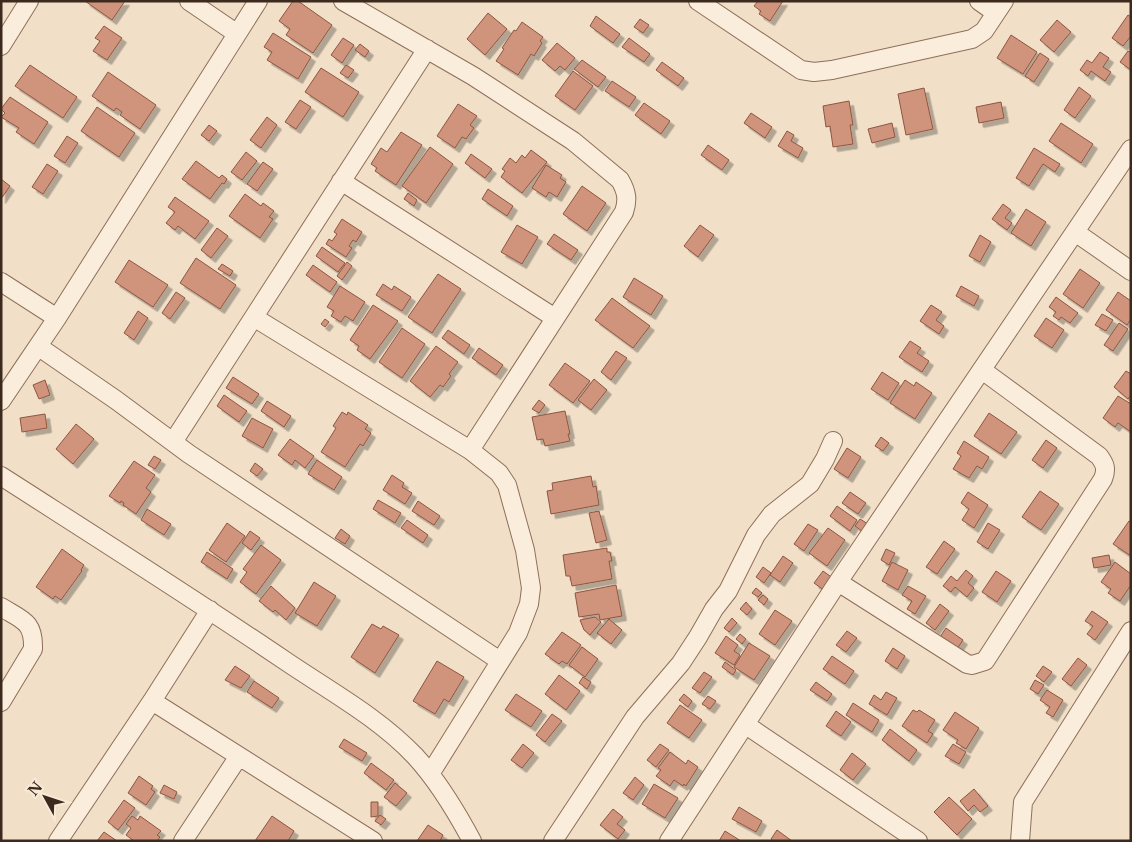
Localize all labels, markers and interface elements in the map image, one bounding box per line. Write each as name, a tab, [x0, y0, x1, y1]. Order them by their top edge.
north arrow	[20, 772, 70, 822]
text: N	[24, 778, 46, 799]

